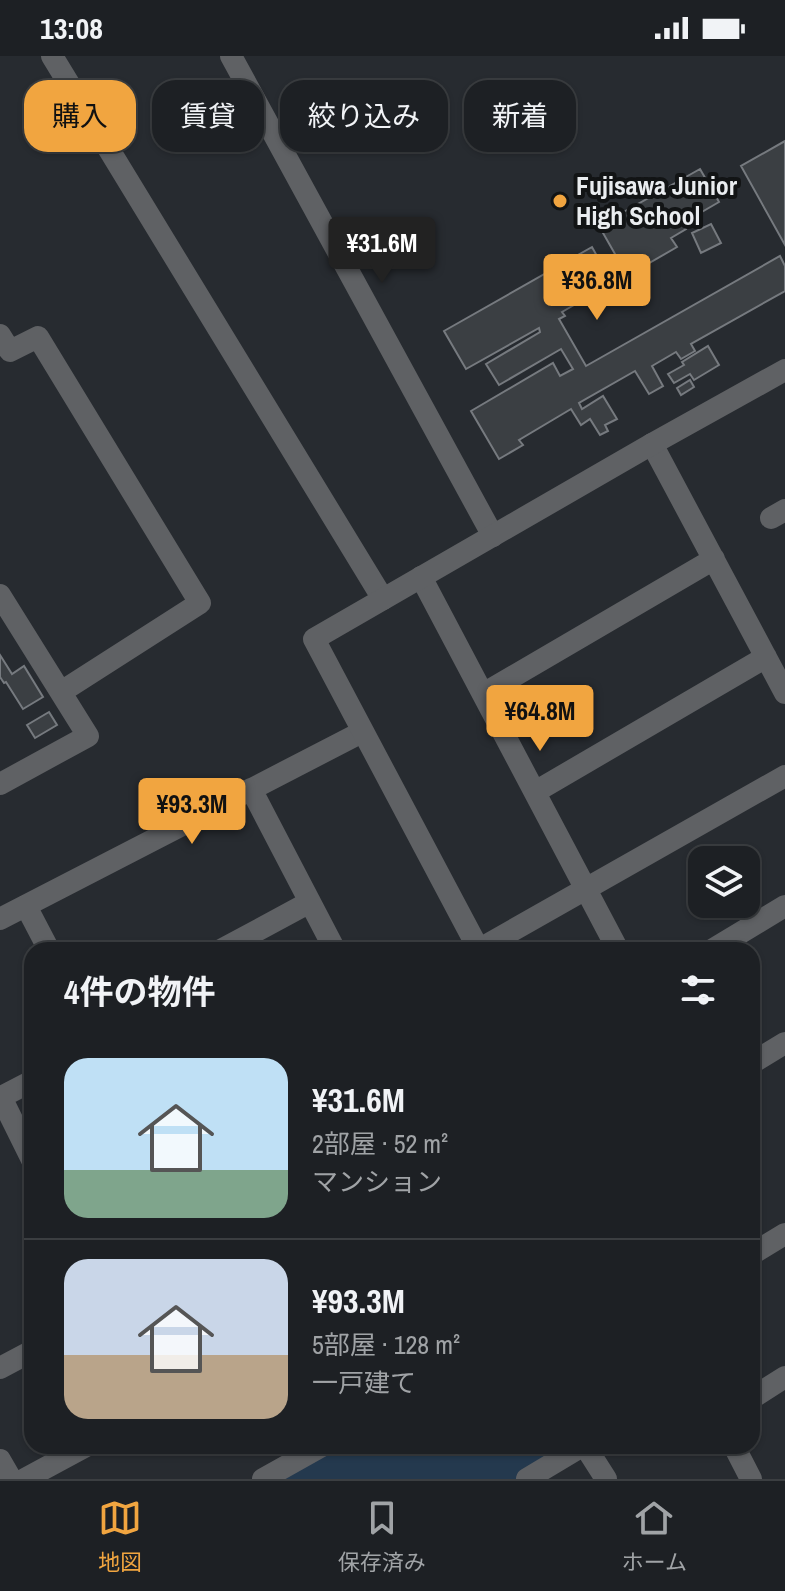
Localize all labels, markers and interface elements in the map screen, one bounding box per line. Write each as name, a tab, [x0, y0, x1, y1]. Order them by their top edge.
text: 13:08	[40, 8, 103, 48]
chip: 購入	[24, 80, 136, 152]
chip: 賃貸	[152, 80, 264, 152]
chip: 絞り込み	[280, 80, 448, 152]
chip: 新着	[464, 80, 576, 152]
place label: Fujisawa Junior High School	[576, 168, 738, 233]
marker: Fujisawa Junior High School	[551, 192, 569, 210]
pin: ¥31.6M	[317, 217, 447, 285]
text: ¥31.6M	[346, 225, 418, 260]
pin: ¥36.8M	[532, 254, 662, 322]
text: ¥36.8M	[561, 262, 633, 297]
pin: ¥64.8M	[475, 685, 605, 753]
text: ¥64.8M	[504, 693, 576, 728]
pin: ¥93.3M	[127, 778, 257, 846]
text: ¥93.3M	[156, 786, 228, 821]
map controls	[688, 846, 760, 918]
button: layers	[688, 846, 760, 918]
icon: filters	[676, 968, 720, 1012]
text: 4件の物件	[64, 969, 216, 1015]
text: ¥31.6M	[312, 1077, 405, 1123]
icon: home	[128, 1090, 224, 1186]
text: 2部屋 · 52 m²	[312, 1126, 448, 1161]
text: マンション	[312, 1164, 442, 1199]
text: ¥93.3M	[312, 1278, 405, 1324]
icon: home	[128, 1291, 224, 1387]
text: 5部屋 · 128 m²	[312, 1327, 460, 1362]
text: 一戸建て	[312, 1365, 416, 1400]
tab: 地図	[98, 1496, 142, 1577]
tab: 保存済み	[338, 1496, 426, 1577]
tab: ホーム	[622, 1496, 687, 1577]

